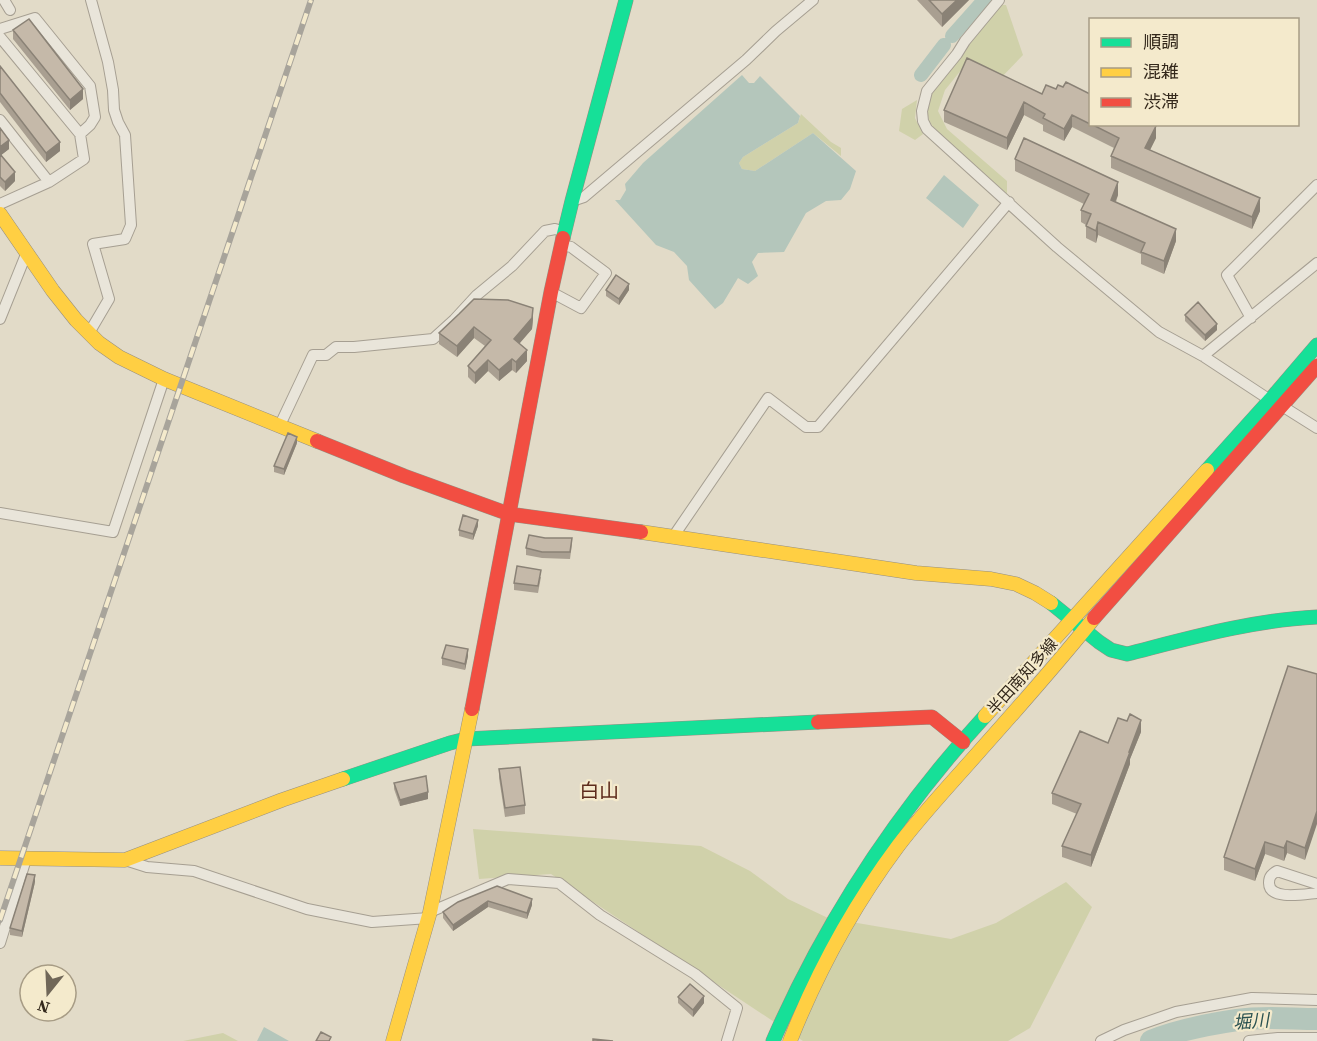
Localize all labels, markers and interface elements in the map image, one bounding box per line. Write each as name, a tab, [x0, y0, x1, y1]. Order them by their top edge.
legend	[1089, 18, 1299, 126]
text: 順調	[1143, 29, 1179, 54]
text: 混雑	[1143, 59, 1179, 84]
text: 渋滞	[1143, 89, 1179, 114]
street label: 半田南知多線	[982, 633, 1062, 719]
district label: 白山	[579, 777, 619, 805]
north arrow	[18, 963, 78, 1023]
text: N	[34, 995, 52, 1020]
water label: 堀川	[1232, 1007, 1272, 1035]

